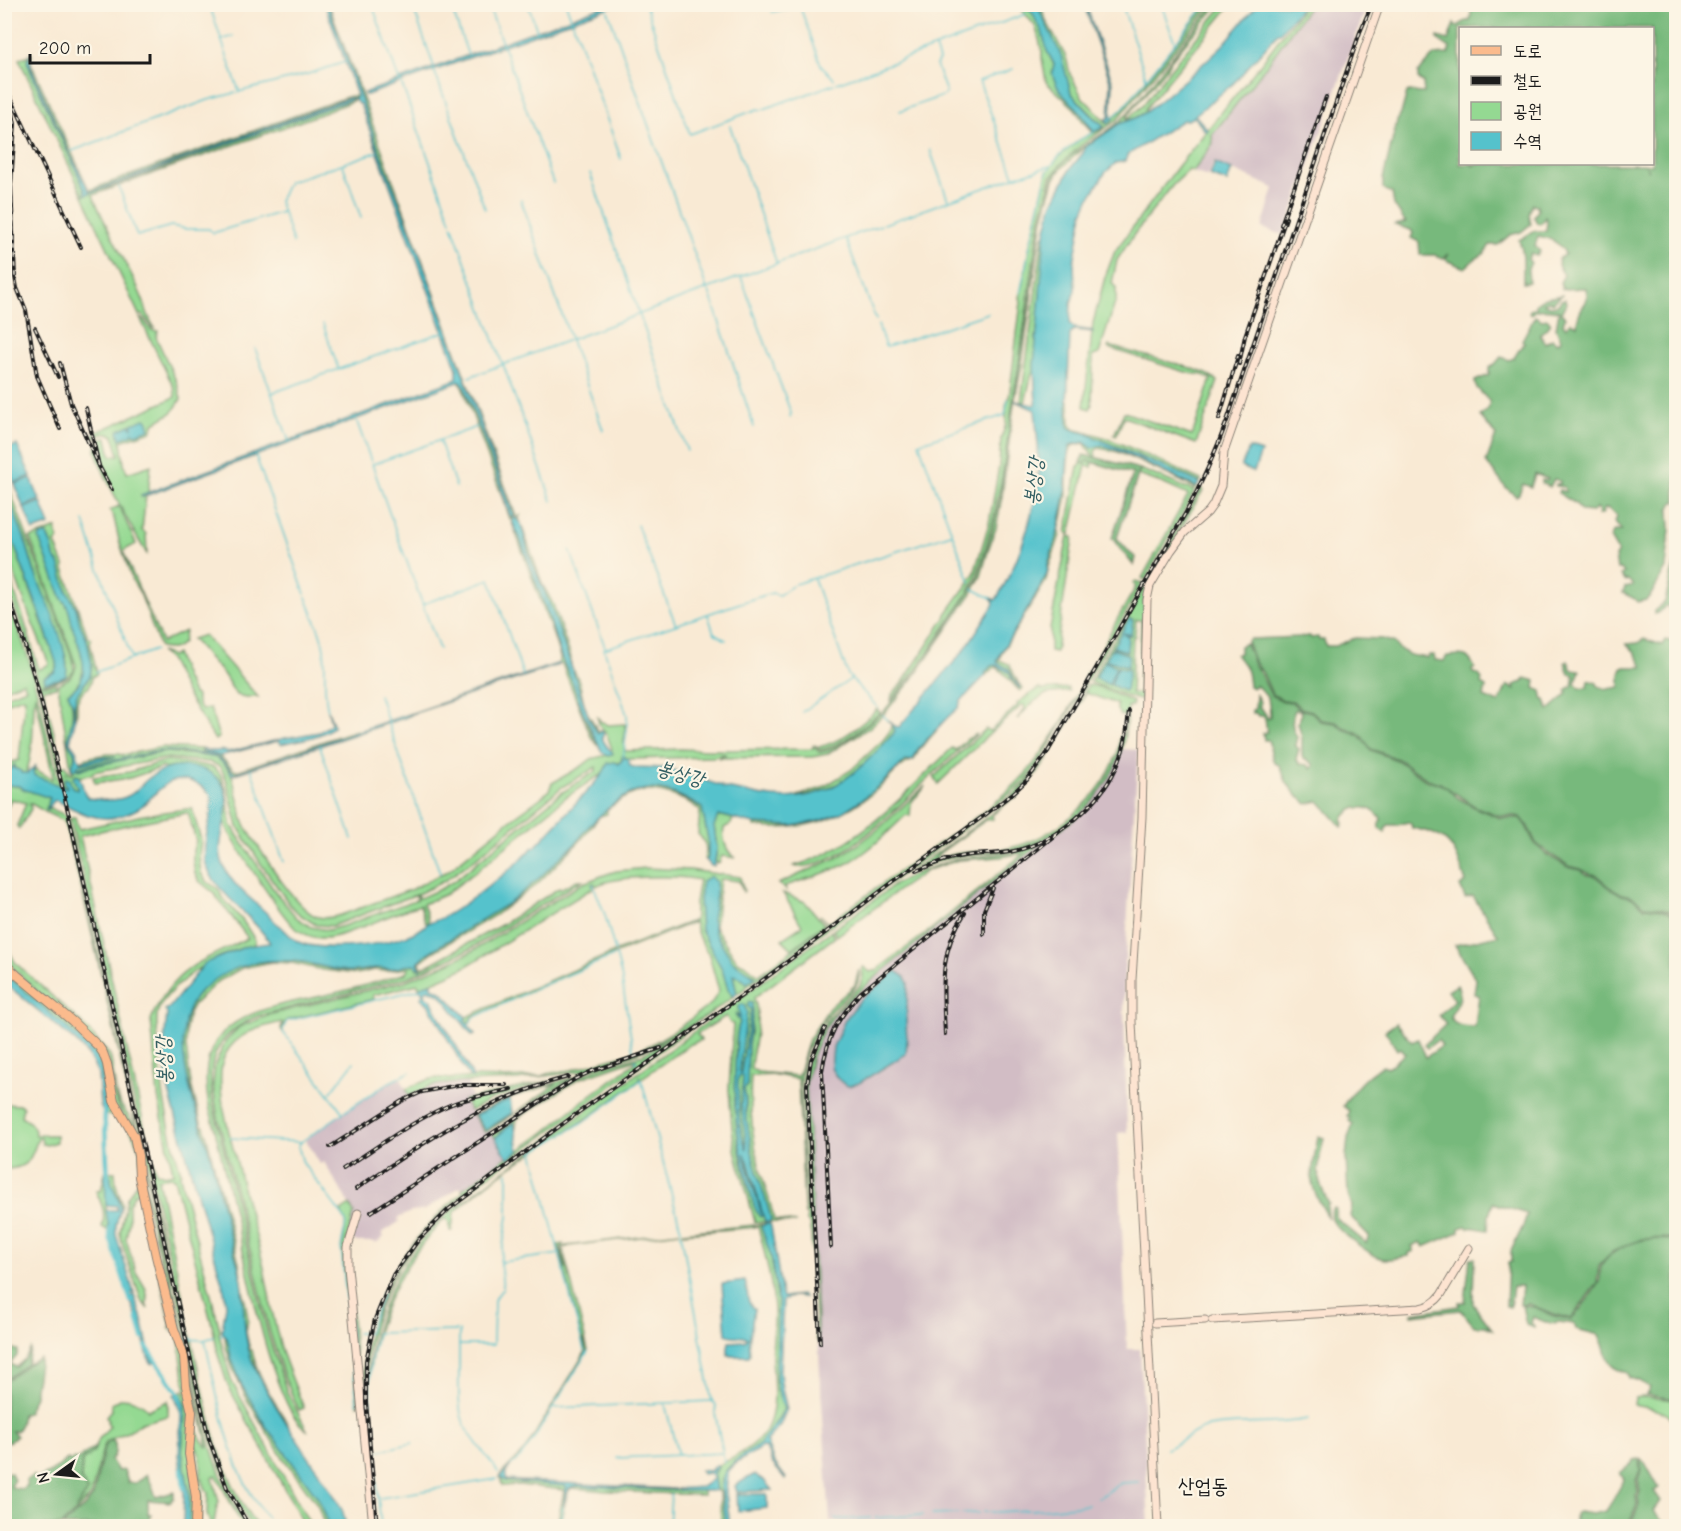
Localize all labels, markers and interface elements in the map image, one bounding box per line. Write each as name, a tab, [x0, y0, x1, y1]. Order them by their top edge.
scale bar	[30, 27, 150, 65]
legend	[1459, 27, 1654, 165]
text: 200 m	[39, 38, 91, 59]
text: 도로	[1513, 41, 1542, 62]
text: 철도	[1513, 71, 1542, 92]
text: 공원	[1513, 101, 1542, 122]
text: 수역	[1513, 131, 1542, 152]
water label: 봉상강	[1019, 453, 1048, 506]
water label: 봉상강	[654, 756, 710, 792]
water label: 봉상강	[151, 1033, 176, 1085]
north arrow	[27, 1444, 87, 1504]
text: N	[33, 1470, 54, 1485]
district label: 산업동	[1178, 1474, 1228, 1498]

